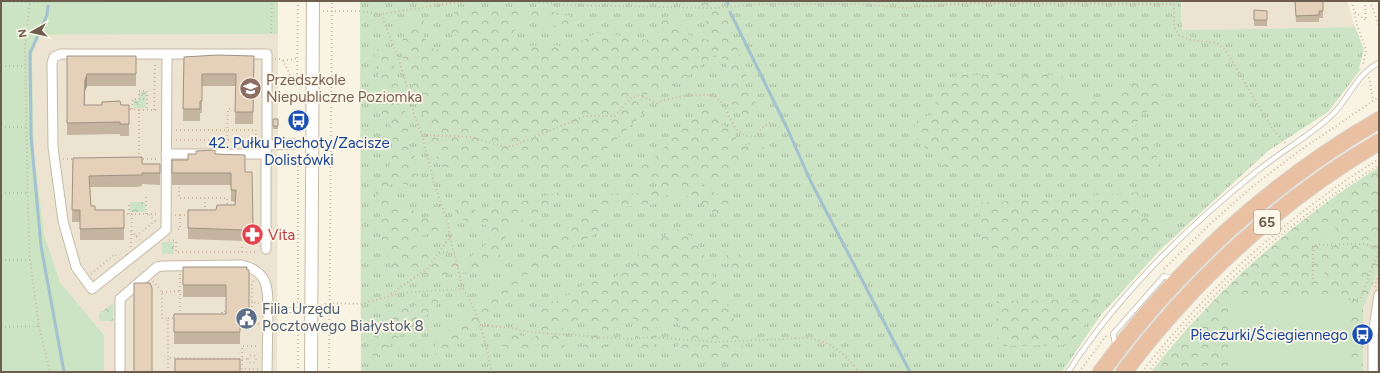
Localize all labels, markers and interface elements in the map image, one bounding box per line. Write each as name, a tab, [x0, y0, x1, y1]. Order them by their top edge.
north arrow	[12, 12, 52, 52]
text: N	[16, 28, 30, 38]
place label: Przedszkole Niepubliczne Poziomka	[266, 71, 422, 106]
school or university icon: Przedszkole Niepubliczne Poziomka	[238, 76, 264, 102]
bus stop icon: 42. Pułku Piechoty/Zacisze Dolistówki	[286, 107, 312, 133]
place label: 42. Pułku Piechoty/Zacisze Dolistówki	[208, 134, 390, 169]
road number: 65	[1254, 210, 1280, 234]
pharmacy icon: Vita	[239, 222, 265, 248]
place label: Vita	[268, 226, 295, 244]
place label: Filia Urzędu Pocztowego Białystok 8	[262, 300, 424, 335]
public building icon: Filia Urzędu Pocztowego Białystok 8	[234, 305, 260, 331]
bus stop icon: Pieczurki/Ściegiennego	[1350, 322, 1376, 348]
place label: Pieczurki/Ściegiennego	[1190, 326, 1348, 344]

